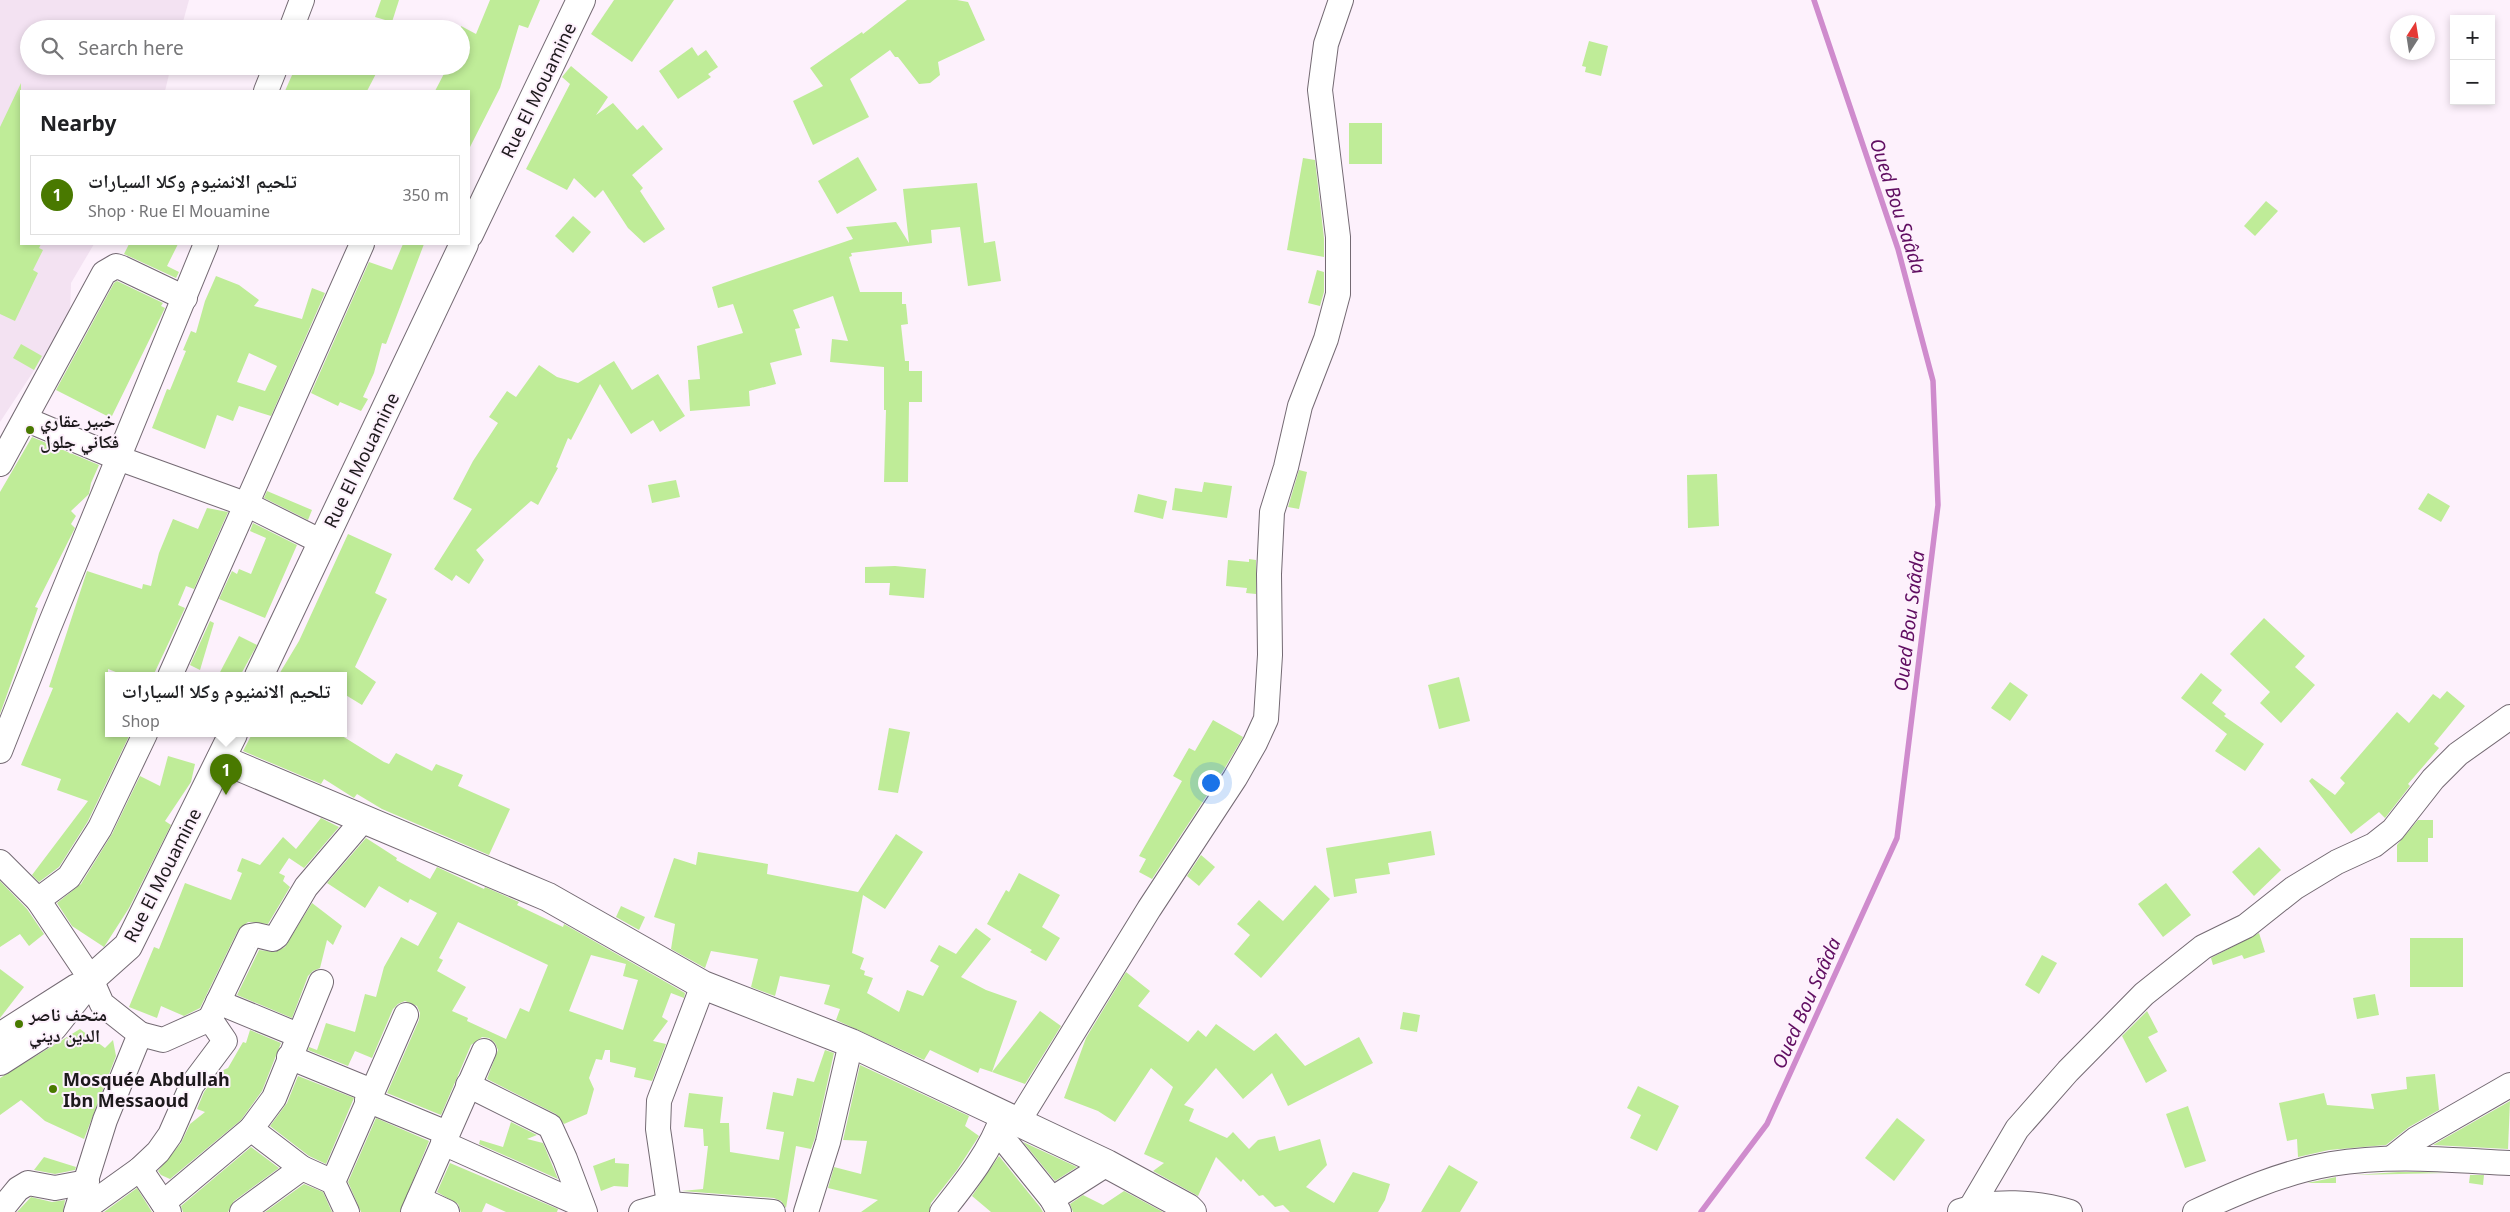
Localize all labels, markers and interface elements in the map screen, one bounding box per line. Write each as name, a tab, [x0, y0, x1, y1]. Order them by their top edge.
north arrow	[2390, 15, 2435, 60]
map controls	[2450, 15, 2495, 105]
button: +	[2450, 15, 2495, 60]
street label: Rue El Mouamine	[495, 18, 581, 162]
search box	[20, 20, 470, 75]
icon: search	[38, 34, 66, 62]
text: Search here	[78, 35, 184, 61]
button: −	[2450, 60, 2495, 105]
text: Nearby	[40, 109, 116, 137]
water label: Oued Bou Saâda	[1864, 135, 1932, 277]
text: تلحيم الانمنيوم وكلا السيارات	[88, 168, 297, 194]
text: 1	[52, 184, 62, 206]
text: 350 m	[402, 184, 449, 206]
text: Shop · Rue El Mouamine	[88, 200, 270, 222]
street label: Rue El Mouamine	[318, 388, 404, 532]
place label: خبير عقاري فكاني جلول	[40, 408, 119, 456]
marker: خبير عقاري فكاني جلول	[24, 424, 36, 436]
water label: Oued Bou Saâda	[1887, 549, 1931, 693]
popup	[105, 672, 347, 737]
text: تلحيم الانمنيوم وكلا السيارات	[122, 678, 330, 704]
text: Shop	[122, 710, 160, 732]
pin: 1	[210, 754, 242, 795]
your location	[1198, 770, 1224, 796]
street label: Rue El Mouamine	[118, 804, 206, 946]
water label: Oued Bou Saâda	[1765, 933, 1847, 1073]
place label: متحف ناصر الدين ديني	[28, 1002, 107, 1050]
marker: متحف ناصر الدين ديني	[13, 1018, 25, 1030]
place label: Mosquée Abdullah Ibn Messaoud	[63, 1067, 230, 1112]
marker: Mosquée Abdullah Ibn Messaoud	[47, 1083, 59, 1095]

